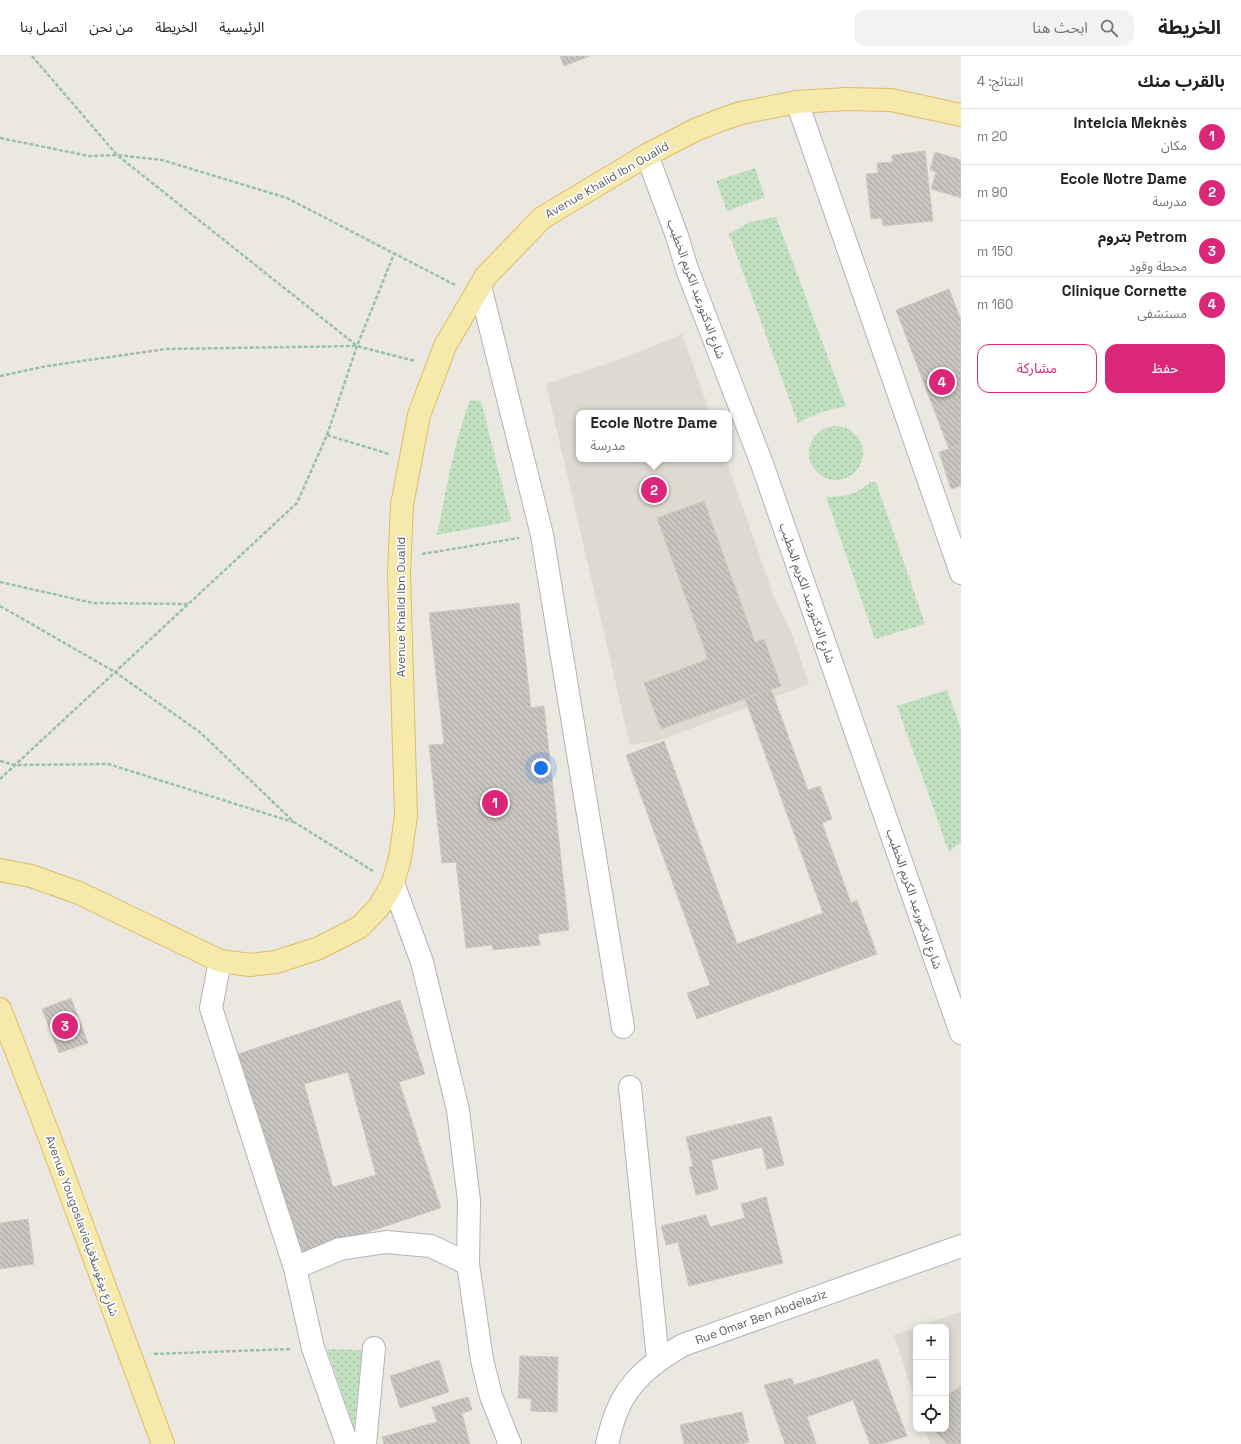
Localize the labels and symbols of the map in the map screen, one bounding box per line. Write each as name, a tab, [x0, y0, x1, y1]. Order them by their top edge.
street label: Avenue Khalid Ibn Oualid	[542, 138, 672, 222]
street label: شارع الدكتورعبد الكريم الخطيب	[662, 217, 729, 361]
pin: 4	[929, 367, 955, 397]
pin: 2	[641, 475, 667, 505]
street label: شارع الدكتورعبد الكريم الخطيب	[775, 521, 839, 666]
street label: Avenue Khalid Ibn Oualid	[393, 537, 409, 677]
your location	[531, 758, 551, 778]
pin: 1	[482, 788, 508, 818]
street label: شارع الدكتورعبد الكريم الخطيب	[882, 827, 946, 972]
pin: 3	[52, 1011, 78, 1041]
street label: Avenue Yougoslavieشارع يوغوسلافيا	[41, 1133, 122, 1319]
street label: Rue Omar Ben Abdelaziz	[693, 1286, 829, 1348]

